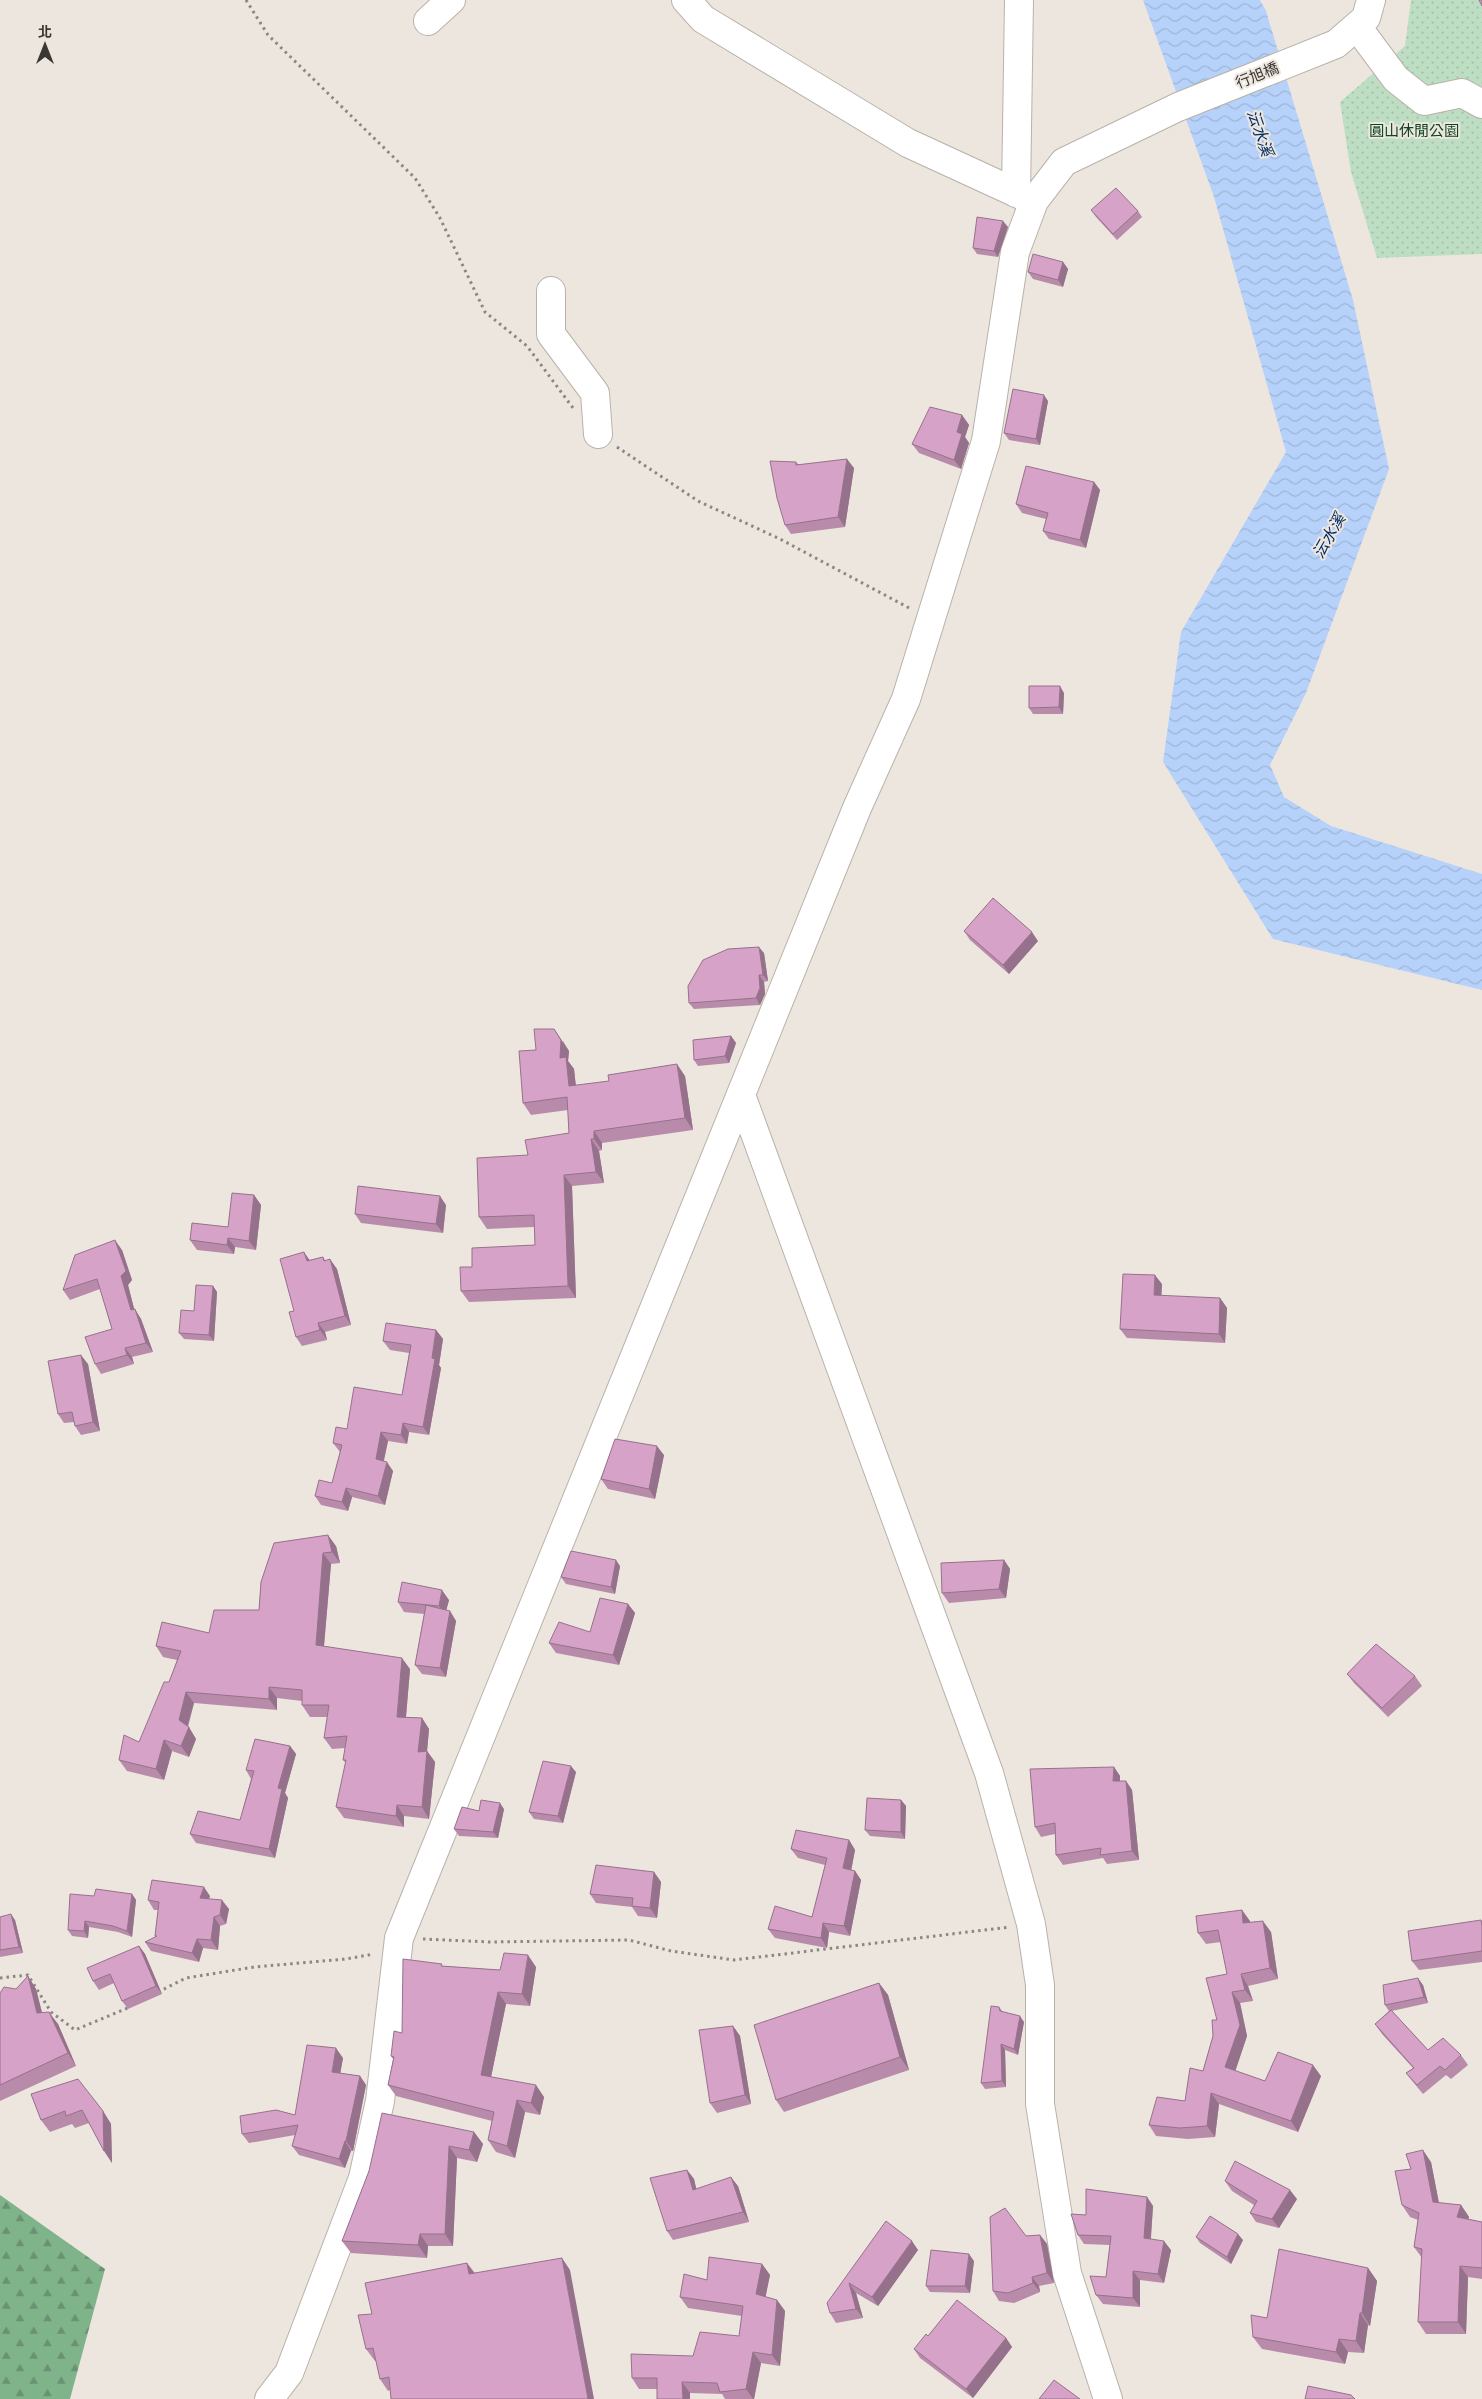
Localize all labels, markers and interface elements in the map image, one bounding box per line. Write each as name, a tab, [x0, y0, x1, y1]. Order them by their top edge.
north arrow	[20, 20, 70, 70]
text: 北	[38, 24, 52, 40]
street label: 行旭橋	[1233, 59, 1281, 91]
water label: 沄水溪	[1244, 108, 1276, 160]
park label: 圓山休閒公園	[1369, 122, 1459, 139]
water label: 沄水溪	[1310, 509, 1349, 561]

